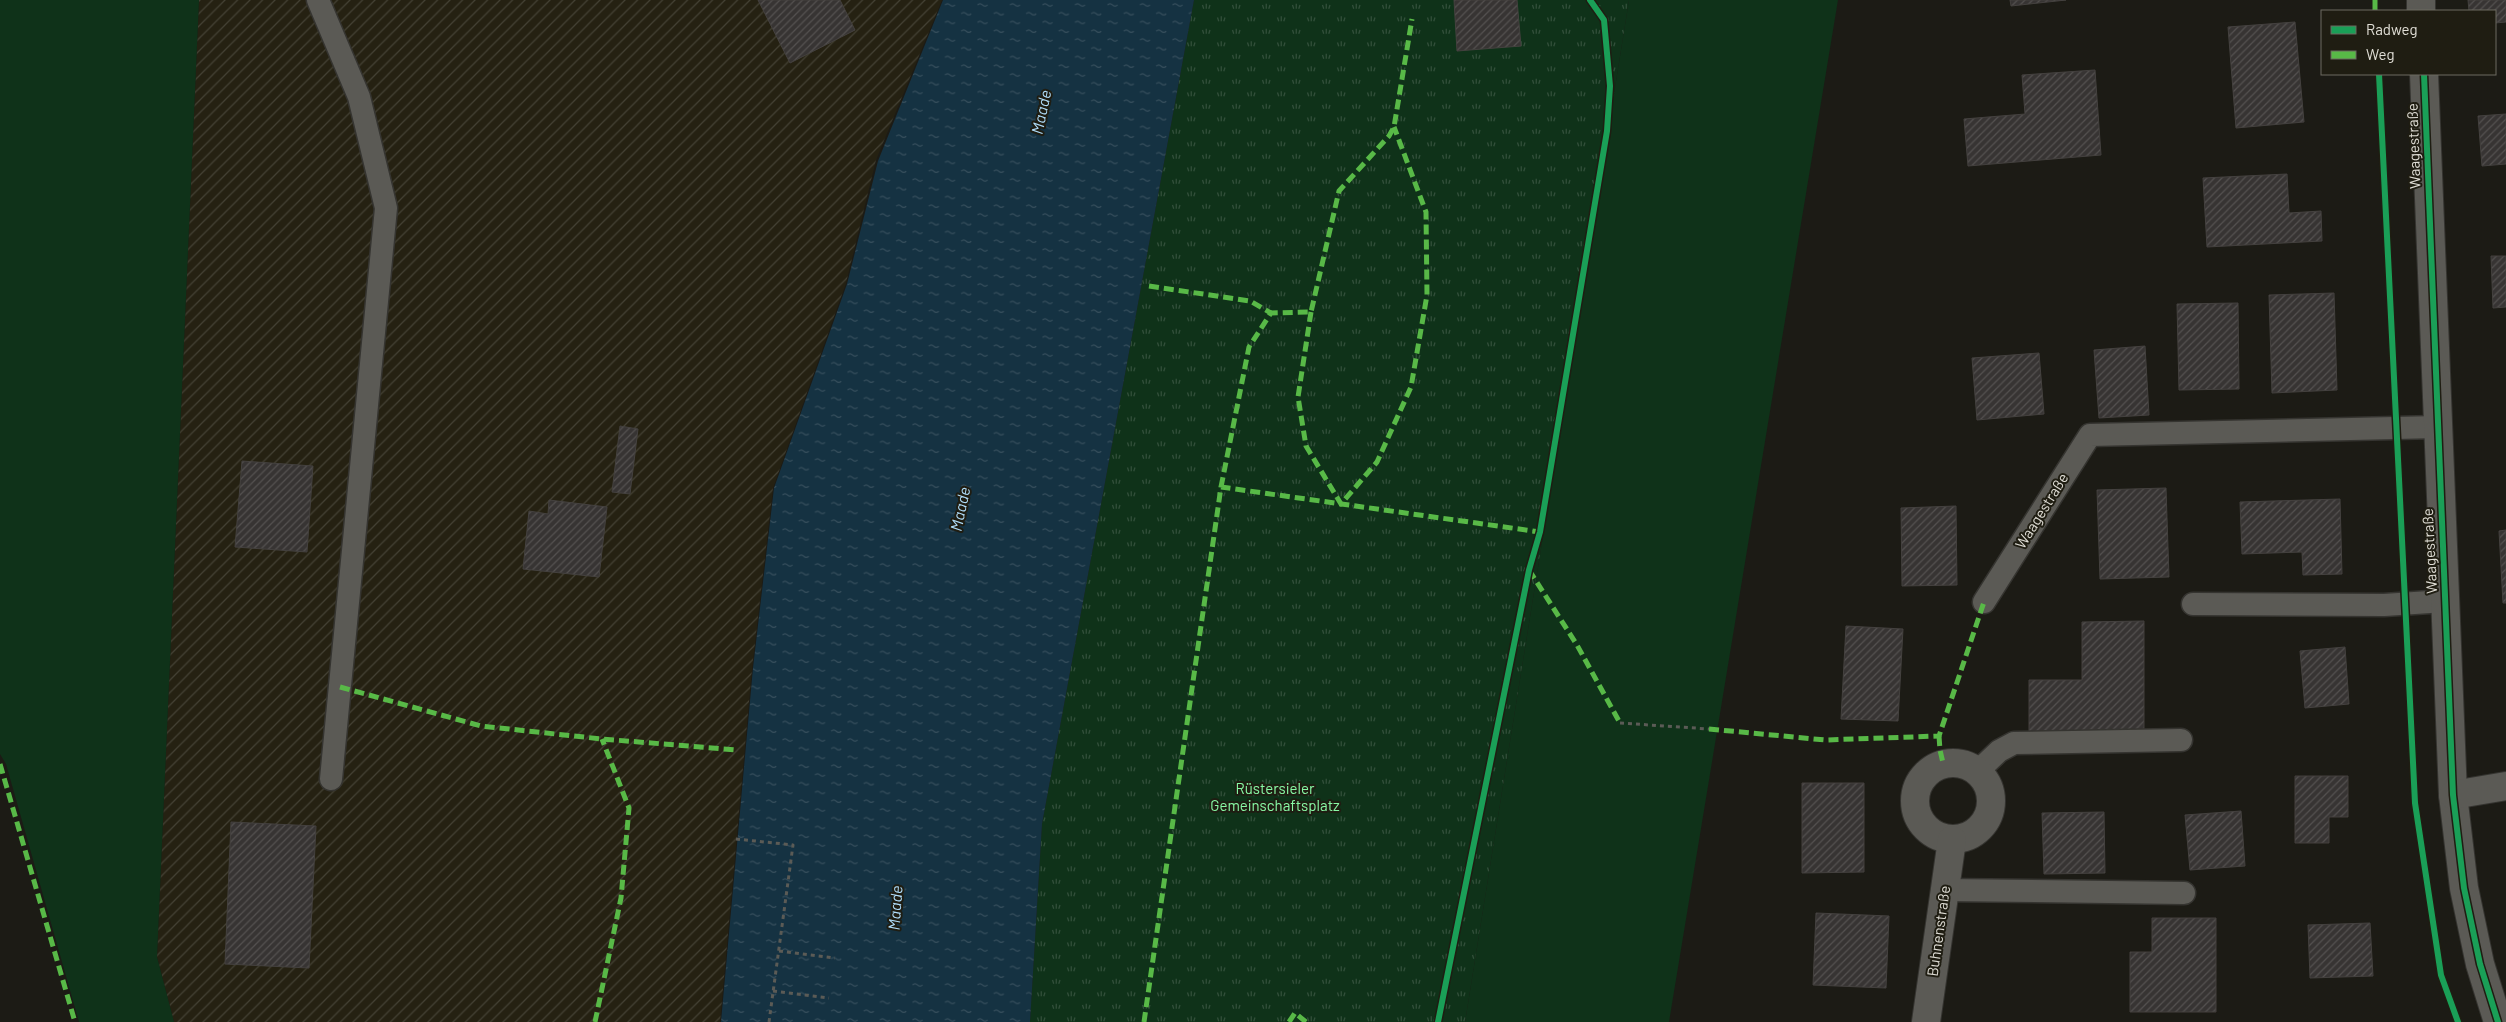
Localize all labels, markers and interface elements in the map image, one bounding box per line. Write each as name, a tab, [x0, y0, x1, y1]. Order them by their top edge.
legend	[2321, 10, 2496, 75]
text: Radweg	[2366, 20, 2418, 38]
text: Weg	[2366, 45, 2394, 63]
water label: Maade	[1027, 88, 1054, 136]
street label: Waagestraße	[2403, 103, 2423, 189]
street label: Waagestraße	[2011, 469, 2072, 552]
water label: Maade	[946, 485, 973, 533]
street label: Waagestraße	[2418, 508, 2440, 594]
park label: Rüstersieler Gemeinschaftsplatz	[1210, 779, 1340, 814]
street label: Buhnenstraße	[1923, 884, 1953, 977]
water label: Maade	[883, 885, 906, 931]

